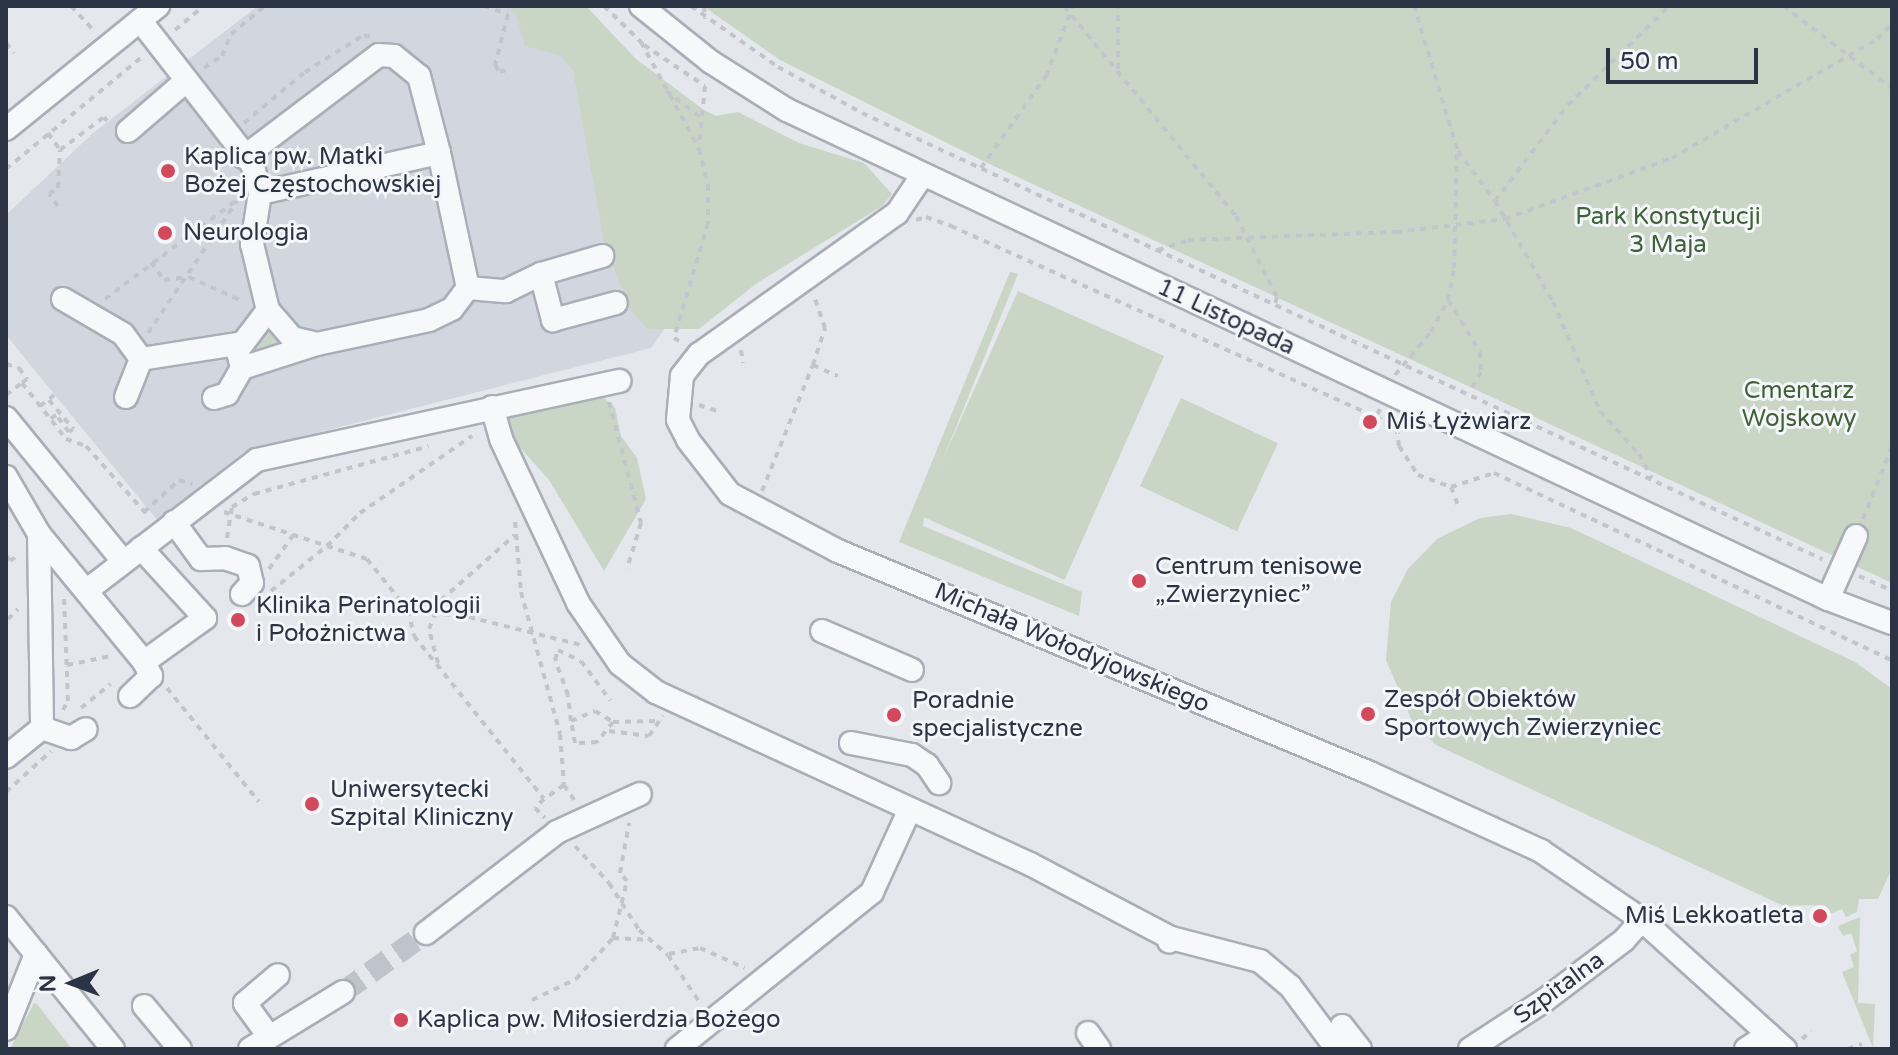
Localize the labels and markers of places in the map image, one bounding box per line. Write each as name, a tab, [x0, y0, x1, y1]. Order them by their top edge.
place label: Kaplica pw. Matki Bożej Częstochowskiej	[184, 143, 441, 199]
marker: Kaplica pw. Matki Bożej Częstochowskiej	[159, 162, 177, 180]
place label: Neurologia	[183, 219, 309, 247]
marker: Neurologia	[154, 222, 176, 244]
place label: Miś Łyżwiarz	[1386, 408, 1531, 436]
marker: Miś Łyżwiarz	[1361, 413, 1379, 431]
place label: Centrum tenisowe „Zwierzyniec”	[1155, 553, 1362, 609]
marker: Centrum tenisowe „Zwierzyniec”	[1130, 572, 1148, 590]
place label: Klinika Perinatologii i Położnictwa	[256, 592, 481, 648]
marker: Klinika Perinatologii i Położnictwa	[227, 609, 249, 631]
place label: Zespół Obiektów Sportowych Zwierzyniec	[1384, 686, 1661, 742]
place label: Poradnie specjalistyczne	[912, 687, 1083, 743]
marker: Poradnie specjalistyczne	[883, 704, 905, 726]
marker: Zespół Obiektów Sportowych Zwierzyniec	[1359, 705, 1377, 723]
place label: Uniwersytecki Szpital Kliniczny	[330, 776, 513, 832]
marker: Uniwersytecki Szpital Kliniczny	[301, 793, 323, 815]
place label: Miś Lekkoatleta	[1625, 902, 1804, 930]
marker: Miś Lekkoatleta	[1811, 907, 1829, 925]
place label: Kaplica pw. Miłosierdzia Bożego	[417, 1006, 781, 1034]
marker: Kaplica pw. Miłosierdzia Bożego	[392, 1011, 410, 1029]

